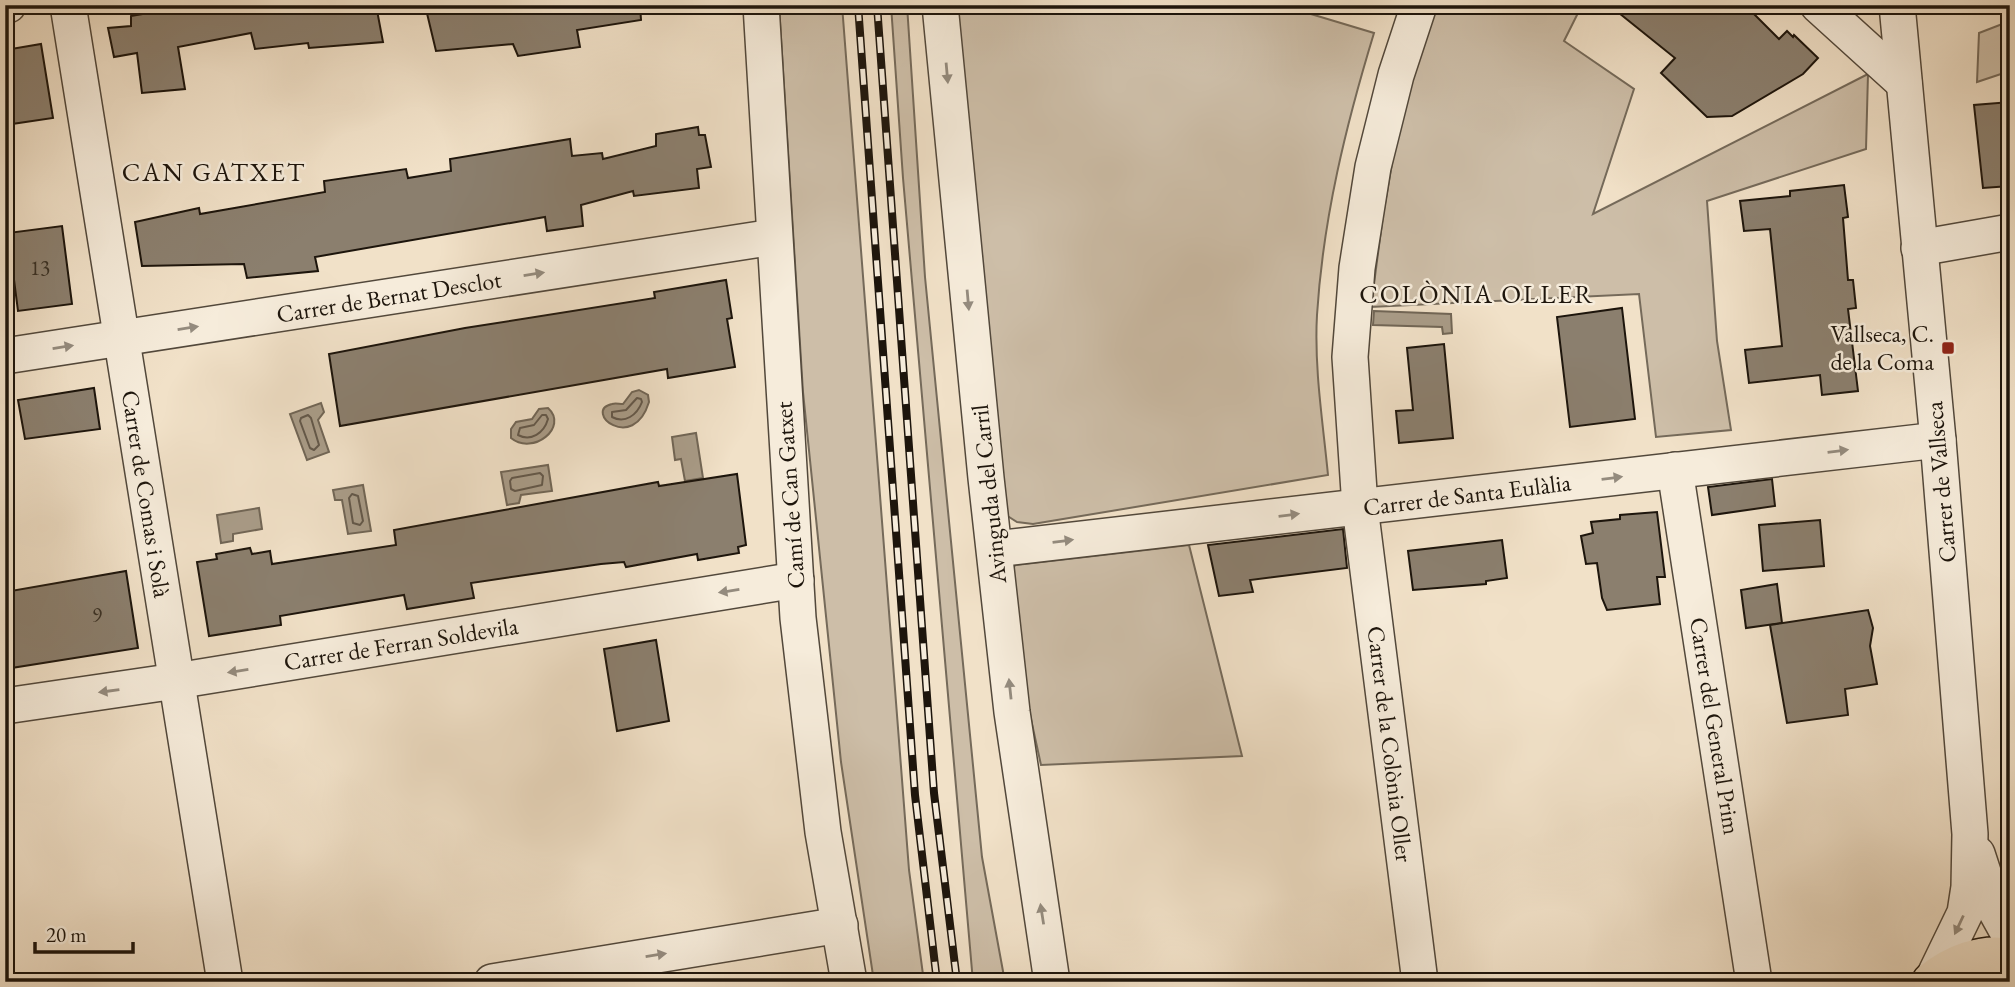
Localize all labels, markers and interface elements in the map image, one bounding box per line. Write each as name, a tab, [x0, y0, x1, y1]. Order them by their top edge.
one-way arrow	[942, 62, 953, 84]
district label: CAN GATXET	[122, 155, 306, 189]
house number: 13	[30, 254, 50, 281]
street label: Carrer de Bernat Desclot	[274, 263, 504, 330]
one-way arrow	[523, 268, 545, 279]
district label: COLÒNIA OLLER	[1359, 277, 1595, 311]
one-way arrow	[963, 289, 974, 311]
place label: Vallseca, C. de la Coma	[1830, 318, 1934, 377]
one-way arrow	[177, 322, 199, 333]
marker: Vallseca, C. de la Coma	[1940, 340, 1956, 356]
one-way arrow	[52, 341, 74, 352]
street label: Carrer de Comas i Solà	[115, 388, 178, 600]
street label: Camí de Can Gatxet	[767, 400, 812, 590]
street label: Carrer de Vallseca	[1918, 400, 1963, 564]
street label: Avinguda del Carril	[964, 403, 1013, 586]
one-way arrow	[1828, 446, 1850, 457]
street label: Carrer de Santa Eulàlia	[1361, 466, 1573, 523]
one-way arrow	[1602, 472, 1624, 483]
one-way arrow	[1278, 510, 1300, 521]
one-way arrow	[1052, 536, 1074, 547]
one-way arrow	[717, 586, 739, 597]
house number: 9	[92, 601, 102, 628]
street label: Carrer de Ferran Soldevila	[282, 610, 521, 677]
street label: Carrer del General Prim	[1683, 615, 1748, 837]
street label: Carrer de la Colònia Oller	[1361, 624, 1420, 864]
one-way arrow	[227, 666, 249, 677]
one-way arrow	[1004, 678, 1015, 700]
one-way arrow	[98, 686, 120, 697]
one-way arrow	[1036, 903, 1047, 925]
scale bar	[35, 910, 133, 954]
one-way arrow	[1953, 915, 1965, 935]
text: 20 m	[46, 921, 87, 948]
one-way arrow	[645, 949, 667, 960]

